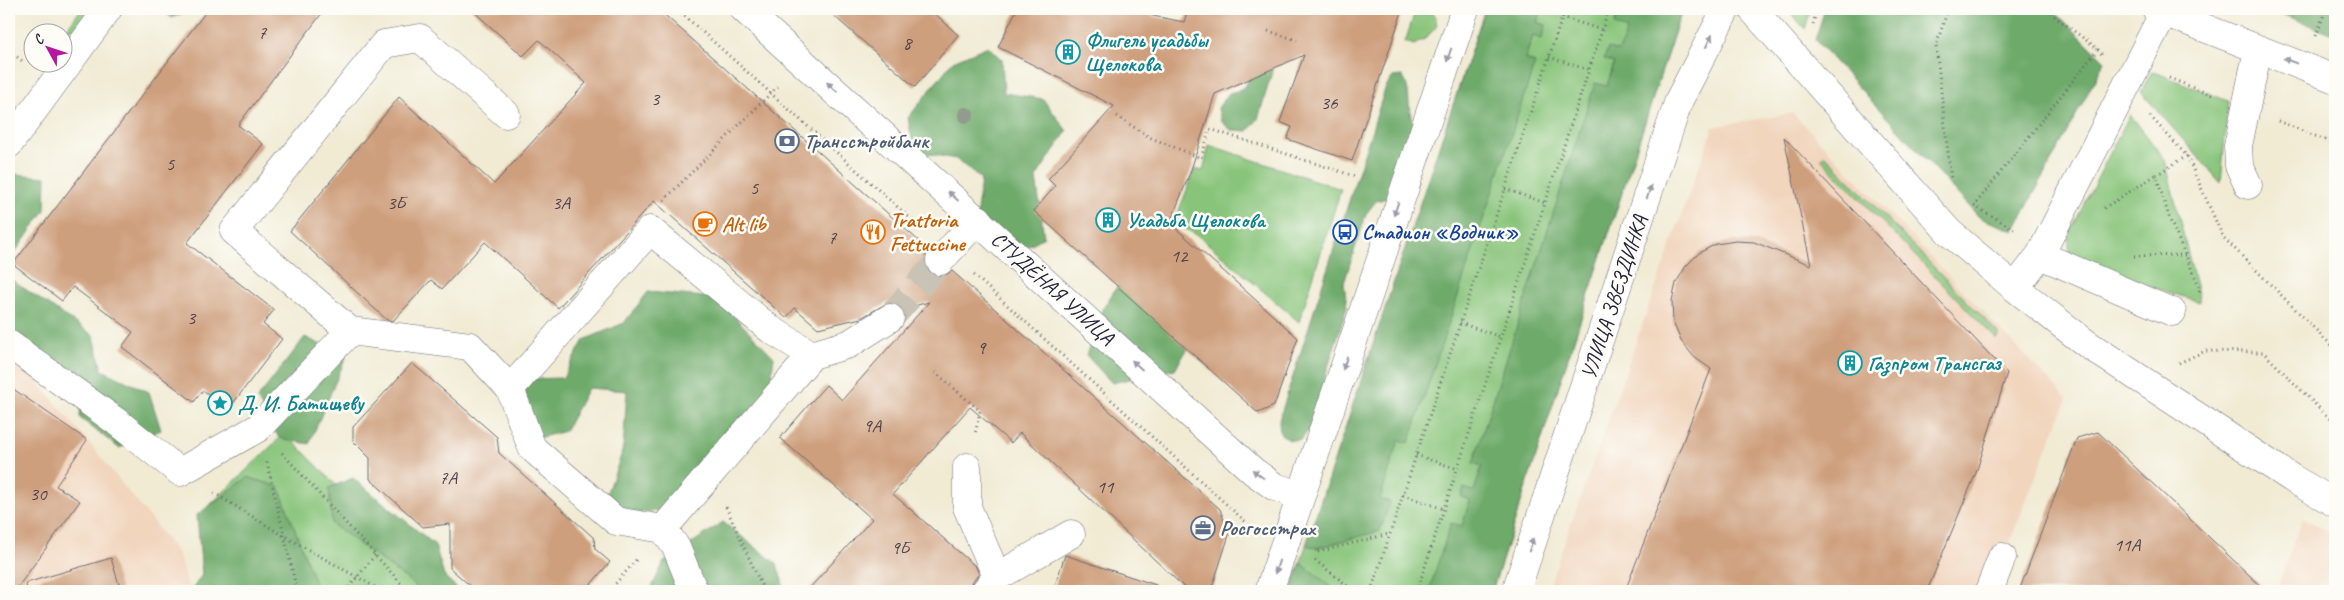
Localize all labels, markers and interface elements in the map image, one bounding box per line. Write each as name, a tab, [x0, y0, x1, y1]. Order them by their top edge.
house number: 7	[258, 21, 268, 45]
north arrow	[22, 22, 72, 72]
place label: Флигель усадьбы Щелокова	[1086, 27, 1210, 77]
text: С	[30, 30, 49, 48]
house number: 8	[903, 31, 914, 55]
one-way arrow	[1705, 34, 1713, 48]
building icon: Флигель усадьбы Щелокова	[1055, 39, 1081, 65]
one-way arrow	[1445, 48, 1453, 63]
one-way arrow	[2282, 57, 2297, 65]
one-way arrow	[827, 81, 839, 93]
house number: 3	[651, 87, 661, 111]
house number: 36	[1320, 91, 1339, 115]
bank icon: Трансстройбанк	[774, 128, 800, 154]
place label: Трансстройбанк	[804, 128, 930, 154]
house number: 5	[166, 152, 176, 176]
house number: 5	[750, 176, 760, 200]
one-way arrow	[1646, 184, 1653, 199]
one-way arrow	[947, 190, 959, 202]
house number: 3Б	[387, 191, 408, 215]
house number: 3А	[552, 191, 572, 215]
one-way arrow	[1392, 201, 1400, 216]
place label: Trattoria Fettuccine	[890, 207, 967, 257]
building icon: Усадьба Щелокова	[1095, 207, 1121, 233]
place label: Усадьба Щелокова	[1126, 207, 1267, 233]
cafe icon: Alt lib	[692, 211, 718, 237]
place label: Alt lib	[722, 211, 767, 237]
street label: УЛИЦА ЗВЕЗДИНКА	[1575, 211, 1653, 382]
restaurant icon: Trattoria Fettuccine	[860, 219, 886, 245]
bus stop icon: Стадион «Водник»	[1332, 219, 1358, 245]
place label: Стадион «Водник»	[1362, 219, 1518, 245]
house number: 7	[828, 226, 838, 250]
street label: СТУДЁНАЯ УЛИЦА	[986, 226, 1120, 350]
house number: 12	[1170, 244, 1189, 268]
house number: 3	[187, 306, 197, 330]
house number: 9	[977, 336, 987, 360]
building icon: Газпром Трансгаз	[1837, 350, 1863, 376]
place label: Газпром Трансгаз	[1868, 350, 2003, 377]
one-way arrow	[1341, 355, 1348, 370]
one-way arrow	[1132, 359, 1144, 371]
place icon: Д. И. Батищеву	[207, 390, 233, 416]
place label: Д. И. Батищеву	[238, 390, 365, 416]
house number: 9А	[863, 414, 883, 438]
house number: 7А	[439, 466, 459, 490]
one-way arrow	[1251, 469, 1265, 479]
house number: 11	[1096, 475, 1115, 499]
house number: 30	[29, 482, 48, 506]
office icon: Росгосстрах	[1190, 515, 1216, 541]
place label: Росгосстрах	[1220, 515, 1316, 541]
house number: 11А	[2114, 533, 2142, 557]
house number: 9Б	[891, 536, 912, 560]
one-way arrow	[1527, 537, 1535, 552]
one-way arrow	[1273, 560, 1281, 575]

